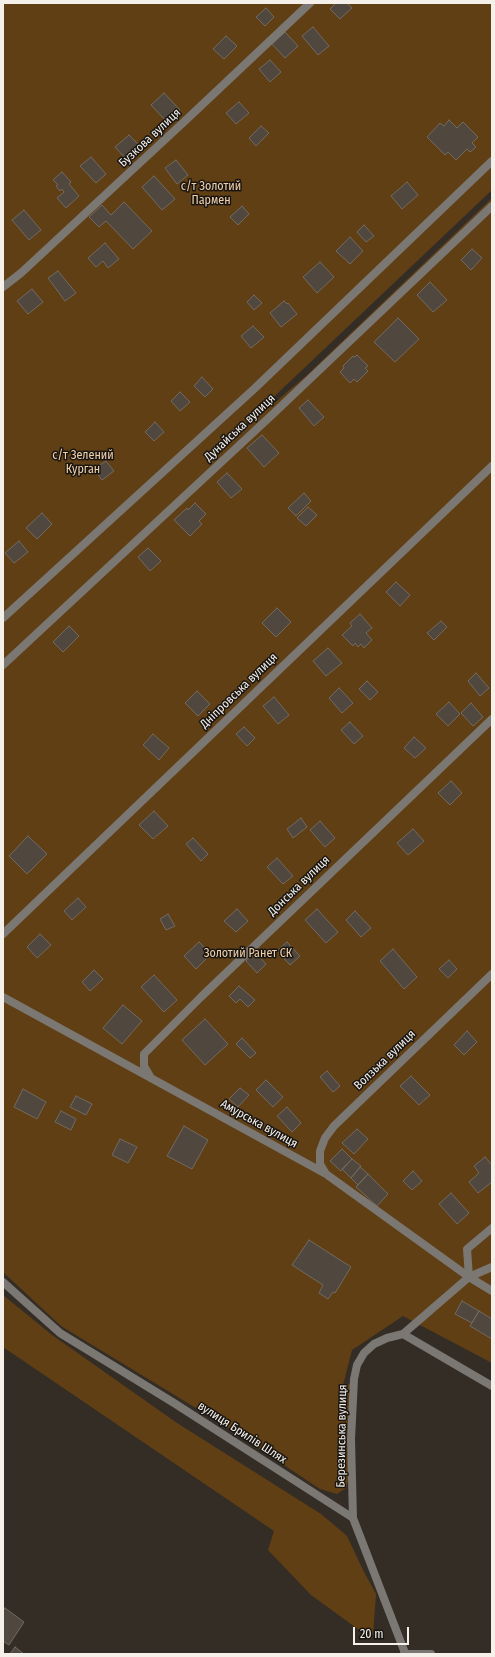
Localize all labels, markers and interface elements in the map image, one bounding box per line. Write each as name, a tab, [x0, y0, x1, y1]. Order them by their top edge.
street label: Бузкова вулиця	[116, 106, 184, 170]
park label: с/т Золотий Пармен	[181, 180, 241, 208]
street label: Дунайська вулиця	[202, 392, 278, 464]
park label: с/т Зелений Курган	[52, 449, 114, 477]
street label: Дніпровська вулиця	[197, 650, 281, 732]
street label: Донська вулиця	[265, 853, 333, 919]
park label: Золотий Ранет СК	[204, 947, 292, 961]
street label: Волзька вулиця	[351, 1027, 419, 1093]
street label: Амурська вулиця	[218, 1097, 300, 1151]
street label: Березинська вулиця	[334, 1384, 350, 1488]
street label: вулиця Брилів Шлях	[195, 1399, 289, 1467]
scale bar	[355, 1619, 411, 1645]
text: 20 m	[360, 1627, 384, 1641]

